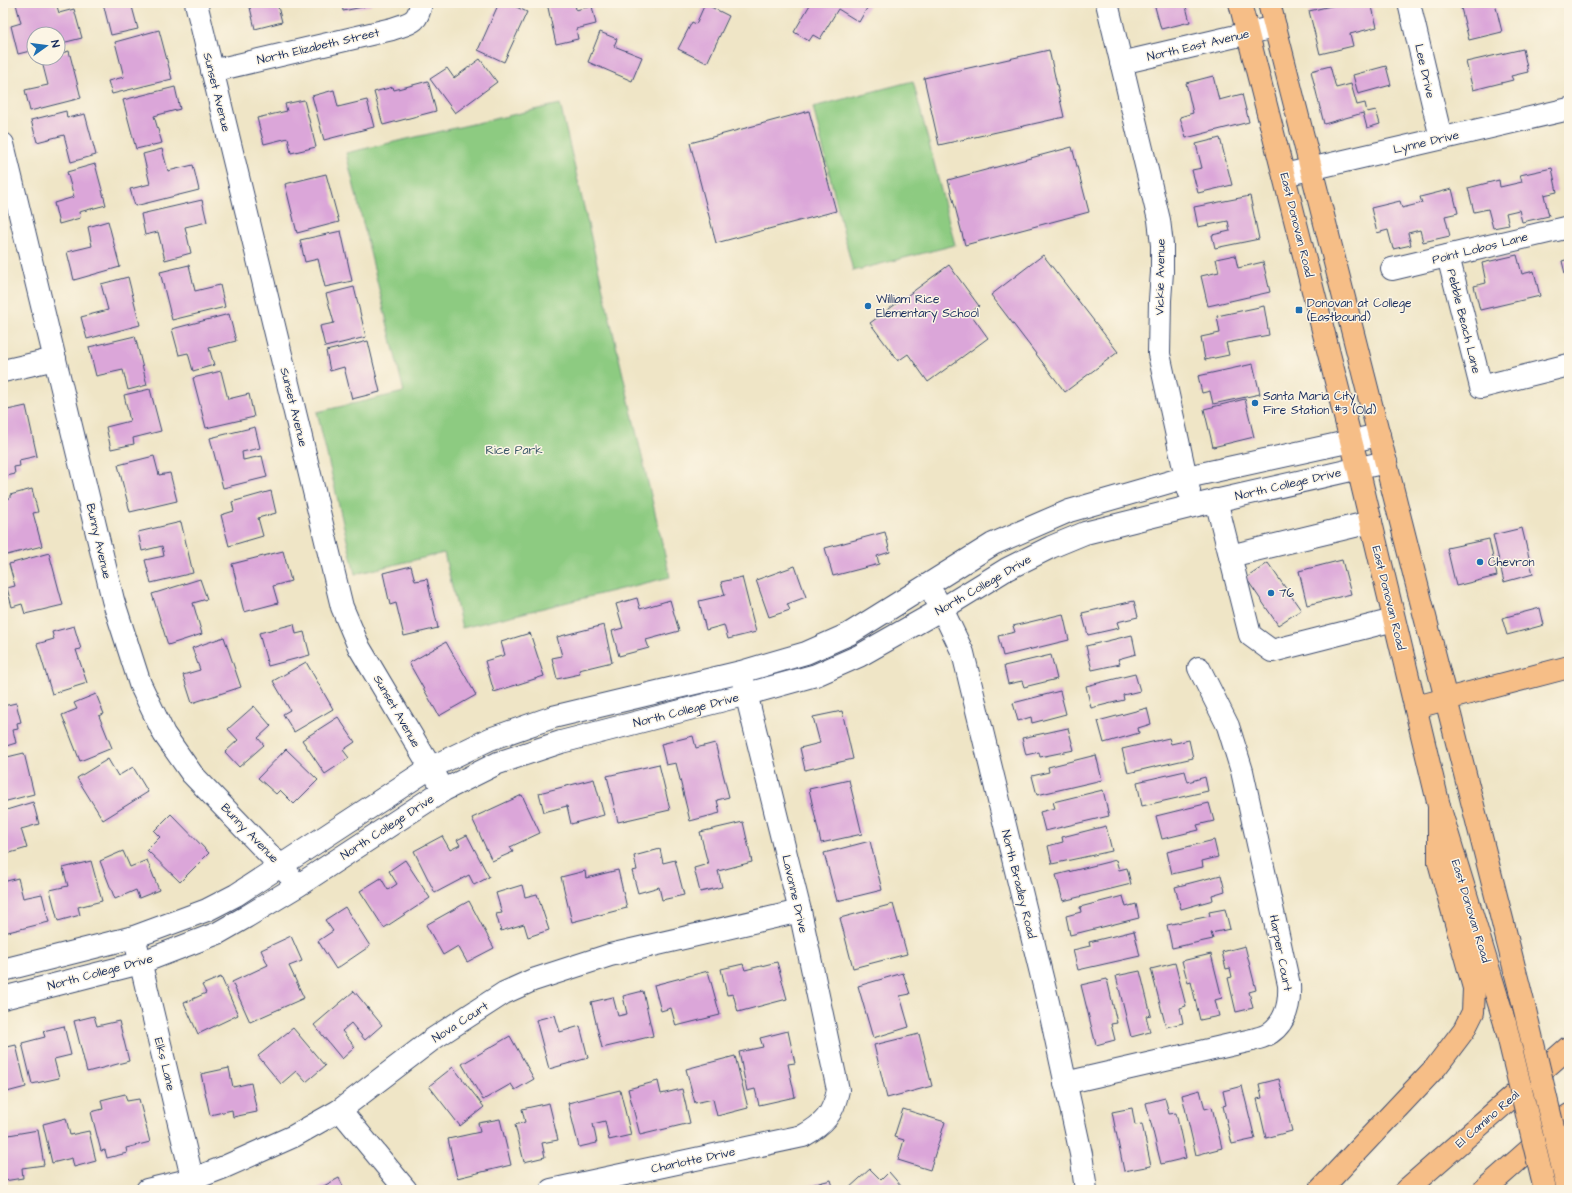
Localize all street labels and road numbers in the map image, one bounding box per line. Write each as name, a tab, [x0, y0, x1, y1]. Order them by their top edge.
street label: North Elizabeth Street	[255, 24, 381, 69]
street label: North East Avenue	[1145, 25, 1251, 66]
street label: Lee Drive	[1410, 42, 1439, 100]
street label: Sunset Avenue	[198, 51, 235, 134]
street label: Lynne Drive	[1391, 127, 1461, 159]
street label: East Donovan Road	[1275, 171, 1318, 279]
street label: Point Lobos Lane	[1430, 228, 1530, 269]
street label: Vickie Avenue	[1151, 238, 1170, 315]
street label: Pebble Beach Lane	[1442, 267, 1485, 376]
street label: Sunset Avenue	[275, 366, 312, 449]
street label: North College Drive	[1233, 464, 1344, 506]
street label: Bunny Avenue	[81, 502, 116, 581]
street label: East Donovan Road	[1367, 544, 1410, 652]
street label: North College Drive	[932, 551, 1035, 621]
street label: Sunset Avenue	[369, 672, 424, 751]
street label: North College Drive	[631, 689, 742, 733]
street label: North College Drive	[337, 790, 438, 865]
street label: Bunny Avenue	[216, 800, 283, 868]
street label: North Bradley Road	[996, 828, 1040, 940]
street label: Lavonne Drive	[777, 853, 812, 935]
street label: East Donovan Road	[1447, 858, 1494, 965]
street label: Harper Court	[1265, 913, 1296, 993]
street label: North College Drive	[46, 950, 155, 996]
street label: Nova Court	[429, 998, 492, 1047]
street label: Elks Lane	[150, 1036, 179, 1093]
street label: El Camino Real	[1452, 1087, 1523, 1152]
street label: Charlotte Drive	[649, 1143, 737, 1178]

